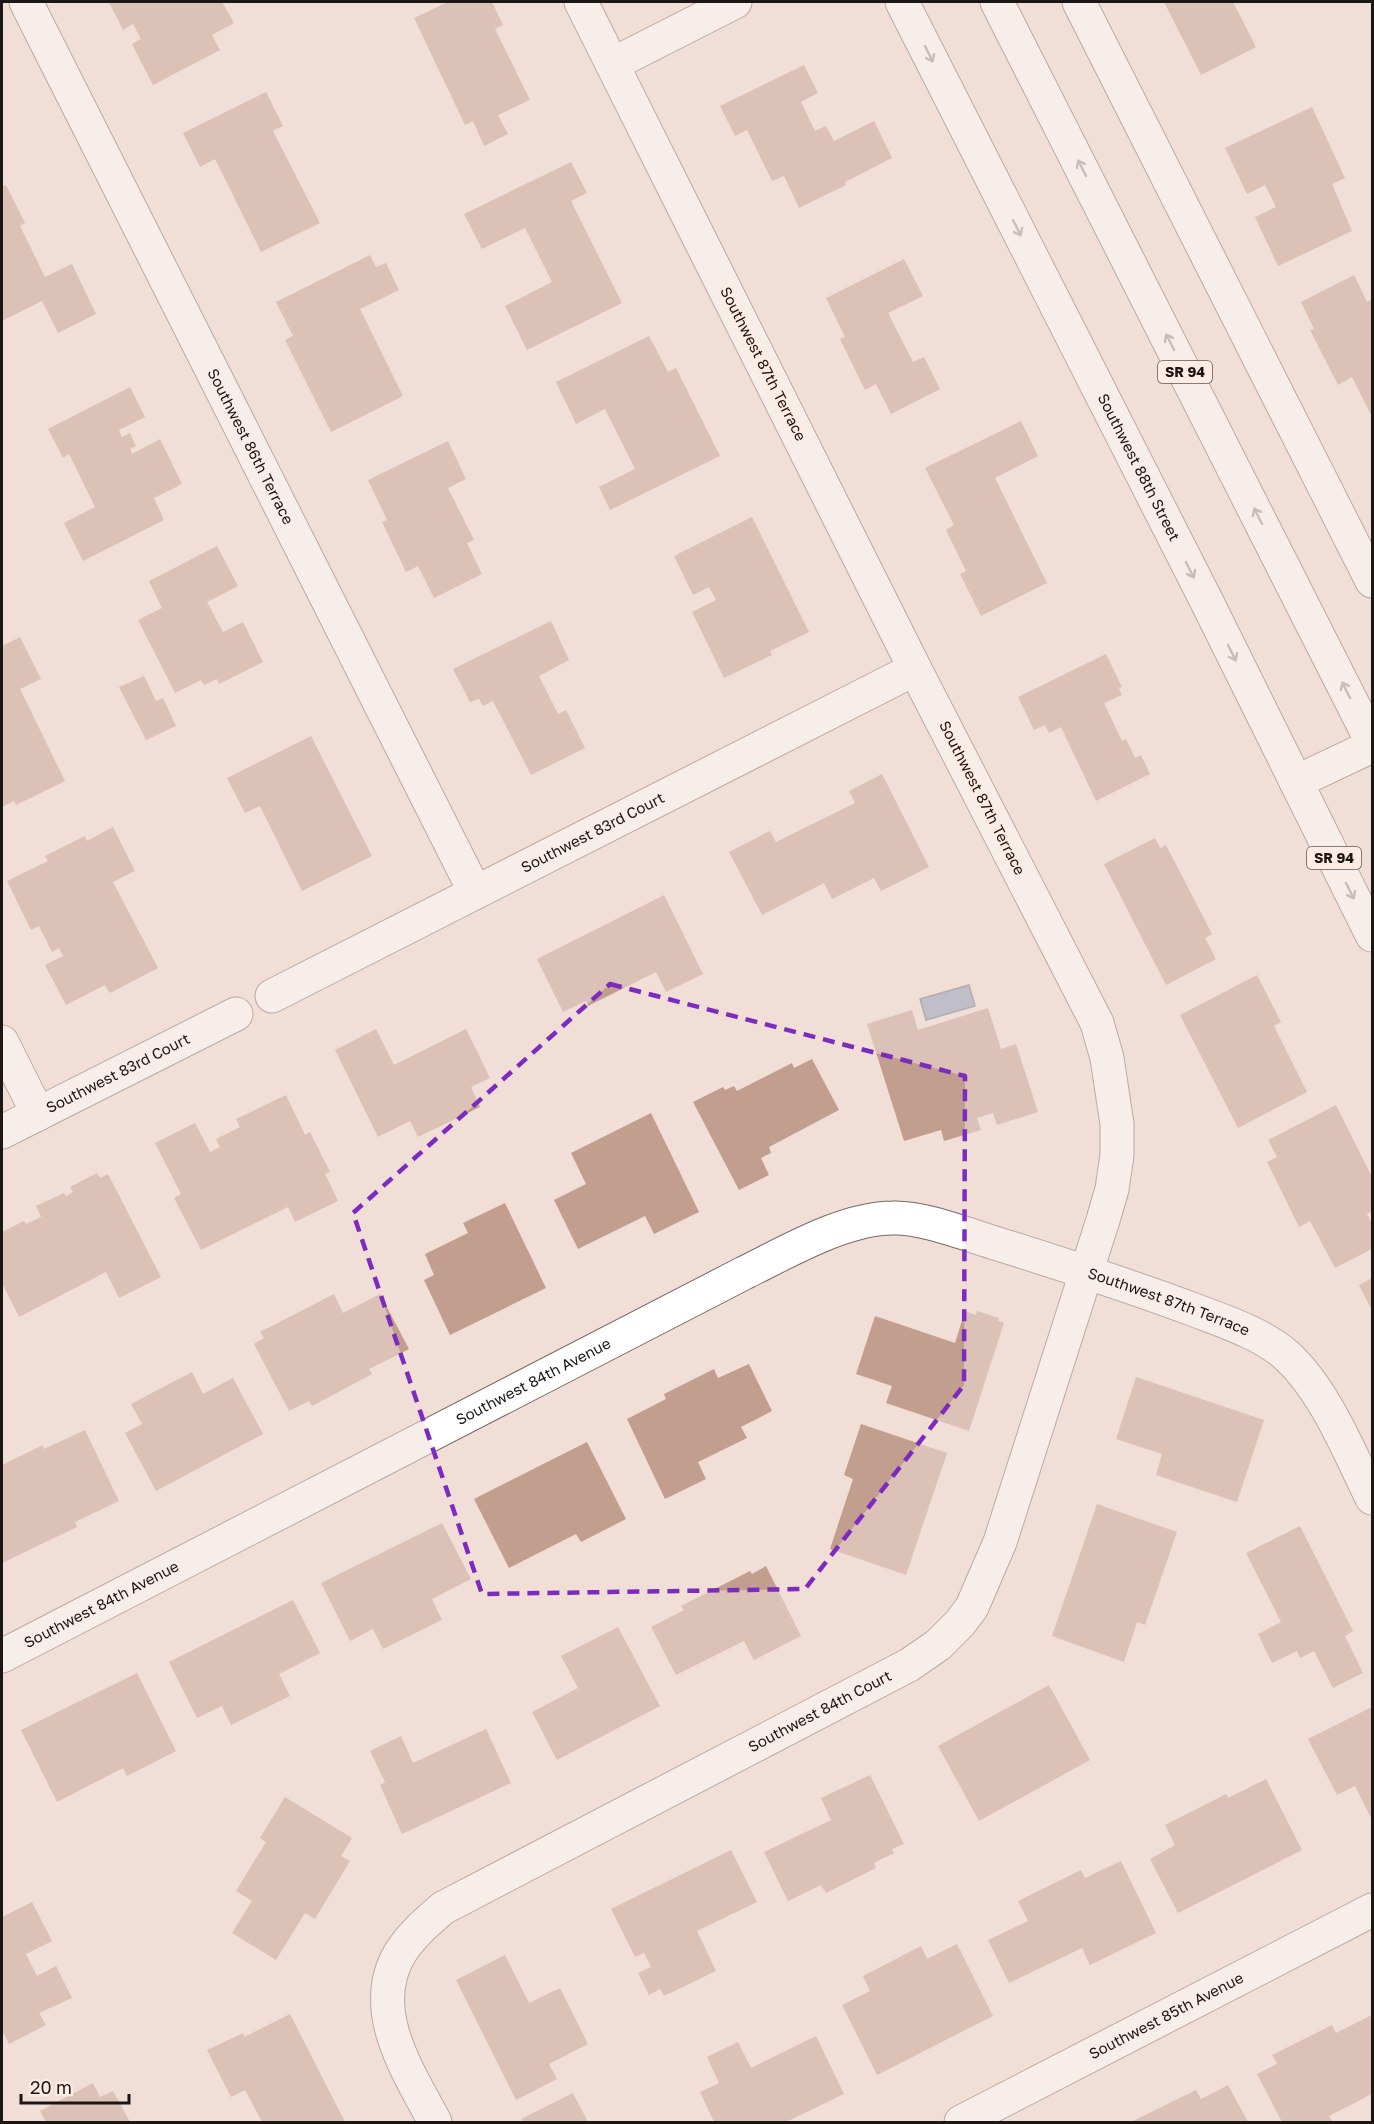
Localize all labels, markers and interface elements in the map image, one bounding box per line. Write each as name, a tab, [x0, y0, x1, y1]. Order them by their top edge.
one-way arrow	[923, 44, 935, 62]
one-way arrow	[1075, 159, 1087, 177]
one-way arrow	[1012, 218, 1023, 236]
street label: Southwest 87th Terrace	[717, 283, 811, 444]
one-way arrow	[1164, 334, 1176, 351]
road number: SR 94	[1158, 361, 1212, 383]
street label: Southwest 86th Terrace	[204, 365, 298, 527]
street label: Southwest 88th Street	[1094, 390, 1184, 544]
one-way arrow	[1252, 507, 1263, 525]
one-way arrow	[1185, 561, 1197, 579]
one-way arrow	[1226, 643, 1238, 661]
one-way arrow	[1340, 681, 1351, 699]
street label: Southwest 87th Terrace	[936, 717, 1030, 878]
street label: Southwest 83rd Court	[518, 788, 667, 876]
road number: SR 94	[1307, 847, 1361, 869]
one-way arrow	[1345, 881, 1357, 899]
street label: Southwest 83rd Court	[43, 1029, 192, 1116]
street label: Southwest 87th Terrace	[1086, 1263, 1253, 1339]
street label: Southwest 84th Avenue	[453, 1333, 614, 1428]
street label: Southwest 84th Avenue	[21, 1556, 182, 1651]
street label: Southwest 84th Court	[745, 1666, 894, 1755]
street label: Southwest 85th Avenue	[1086, 1968, 1246, 2062]
scale bar	[21, 2067, 129, 2105]
text: 20 m	[30, 2076, 72, 2098]

